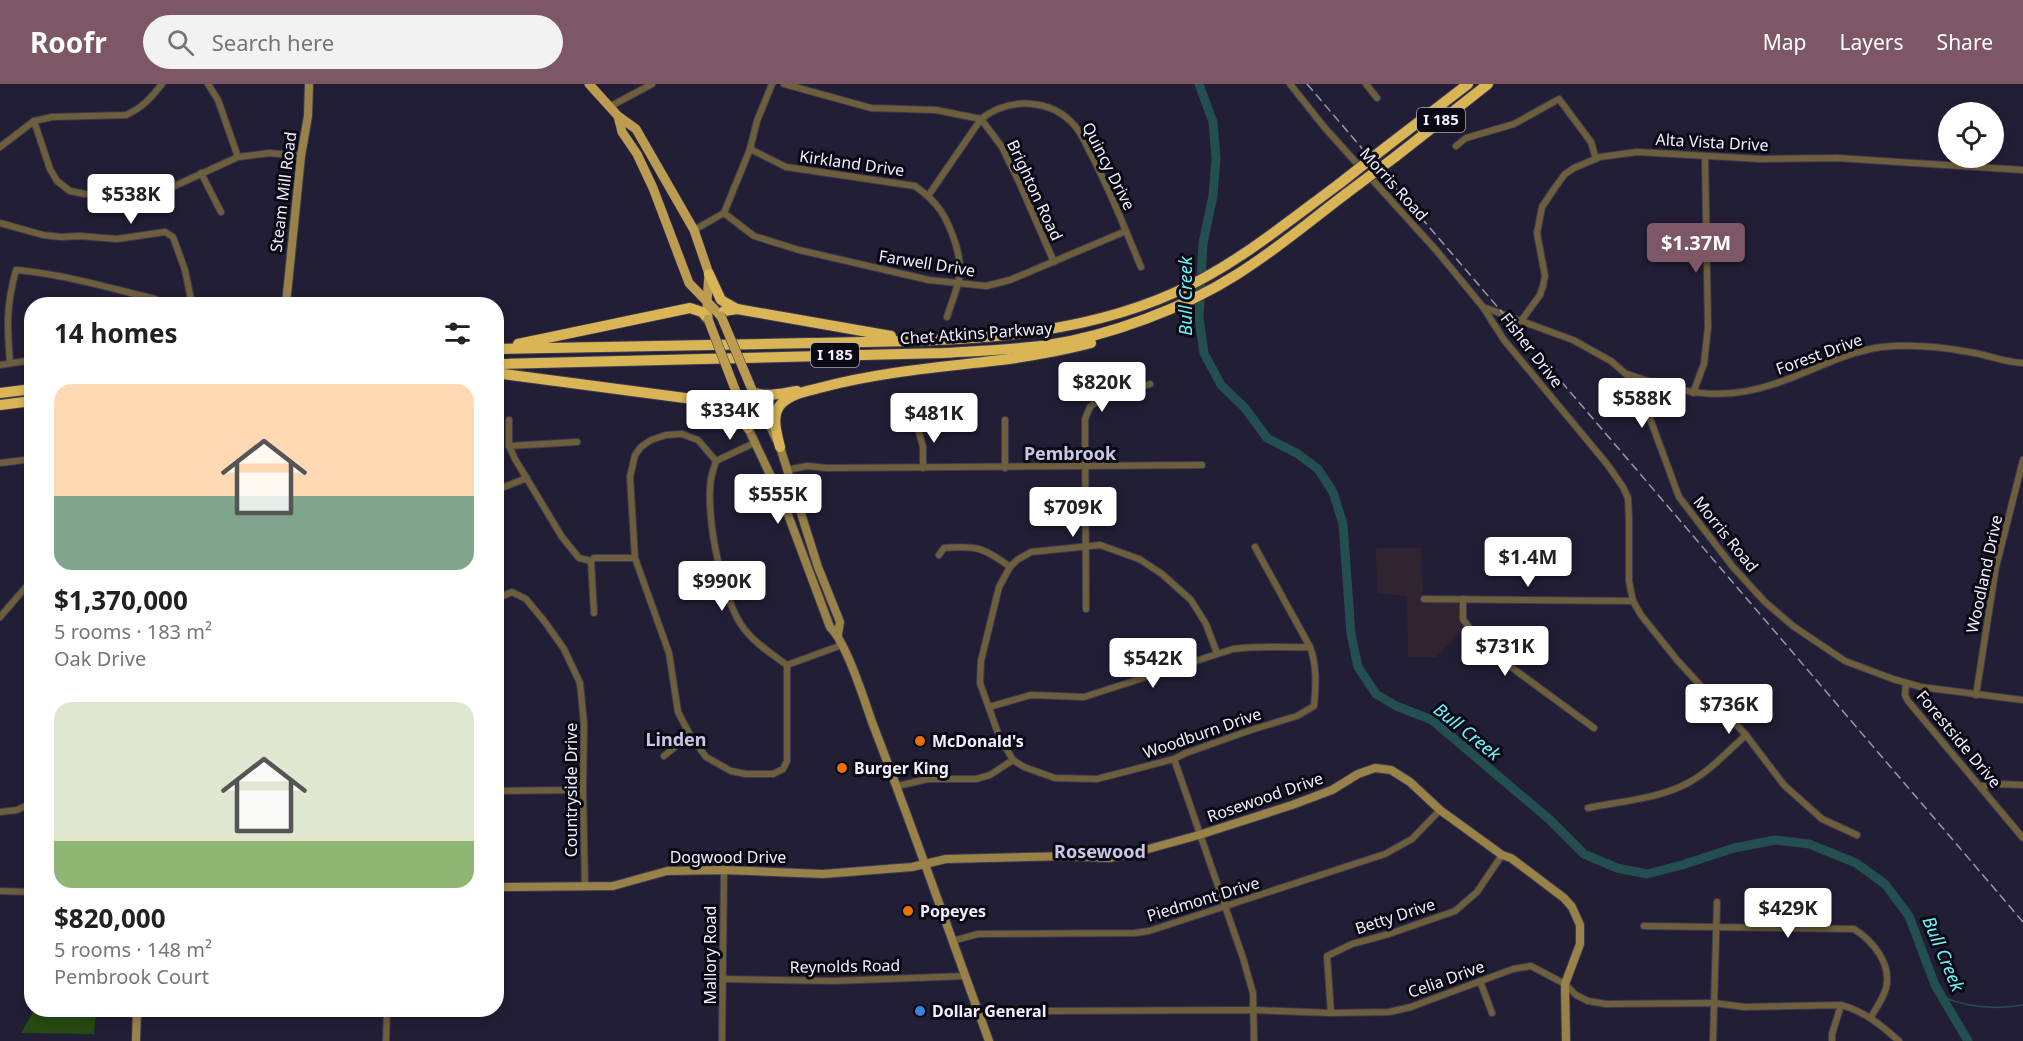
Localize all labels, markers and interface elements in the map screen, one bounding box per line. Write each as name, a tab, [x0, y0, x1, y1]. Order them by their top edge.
search box	[143, 15, 563, 69]
text: Roofr	[30, 23, 107, 61]
icon: search	[164, 26, 197, 59]
text: Search here	[212, 27, 334, 57]
text: Map	[1763, 28, 1807, 56]
text: Layers	[1840, 28, 1904, 56]
text: Share	[1937, 28, 1993, 56]
map controls	[1938, 102, 2004, 168]
button: locate	[1938, 102, 2004, 168]
road number: I 185	[1417, 108, 1465, 132]
street label: Quincy Drive	[1077, 118, 1141, 214]
street label: Alta Vista Drive	[1655, 128, 1769, 156]
street label: Steam Mill Road	[265, 131, 301, 253]
street label: Brighton Road	[1002, 136, 1068, 244]
street label: Morris Road	[1355, 143, 1433, 225]
street label: Kirkland Drive	[798, 145, 906, 181]
pin: $538K	[89, 174, 173, 225]
text: $538K	[101, 180, 161, 207]
pin: $1.37M	[1647, 223, 1745, 274]
text: $1.37M	[1661, 229, 1731, 256]
street label: Farwell Drive	[877, 245, 977, 281]
water label: Bull Creek	[1173, 255, 1197, 336]
street label: Fisher Drive	[1496, 308, 1568, 392]
text: 14 homes	[54, 315, 178, 351]
icon: filters	[441, 317, 474, 350]
street label: Chet Atkins Parkway	[899, 317, 1054, 349]
street label: Forest Drive	[1773, 328, 1865, 380]
road number: I 185	[811, 343, 859, 367]
pin: $820K	[1060, 362, 1144, 413]
text: $820K	[1072, 368, 1132, 395]
pin: $588K	[1600, 378, 1684, 429]
text: $588K	[1612, 384, 1672, 411]
pin: $334K	[688, 390, 772, 441]
pin: $481K	[892, 393, 976, 444]
text: $334K	[700, 396, 760, 423]
text: $481K	[904, 399, 964, 426]
icon: home	[210, 423, 318, 531]
district label: Pembrook	[1024, 441, 1117, 465]
pin: $555K	[736, 474, 820, 525]
text: $555K	[748, 480, 808, 507]
pin: $709K	[1031, 487, 1115, 538]
street label: Morris Road	[1689, 491, 1763, 577]
text: $709K	[1043, 493, 1103, 520]
street label: Woodland Drive	[1961, 513, 2007, 635]
pin: $1.4M	[1486, 537, 1570, 588]
text: $1.4M	[1499, 543, 1557, 570]
pin: $990K	[680, 561, 764, 612]
text: $990K	[692, 567, 752, 594]
text: $1,370,000	[54, 582, 188, 618]
text: 5 rooms · 183 m²	[54, 618, 212, 645]
pin: $731K	[1463, 626, 1547, 677]
text: $731K	[1475, 632, 1535, 659]
pin: $542K	[1111, 638, 1195, 689]
text: $542K	[1123, 644, 1183, 671]
text: Oak Drive	[54, 645, 146, 672]
pin: $736K	[1687, 684, 1771, 735]
street label: Forestside Drive	[1912, 686, 2006, 792]
text: $736K	[1699, 690, 1759, 717]
water label: Bull Creek	[1429, 697, 1507, 766]
street label: Woodburn Drive	[1140, 702, 1264, 764]
street label: Countryside Drive	[560, 723, 582, 857]
district label: Linden	[646, 727, 706, 751]
place label: McDonald's	[932, 730, 1024, 752]
marker: McDonald's	[913, 734, 927, 748]
icon: home	[210, 741, 318, 849]
place label: Burger King	[854, 757, 949, 779]
marker: Burger King	[835, 761, 849, 775]
street label: Rosewood Drive	[1204, 767, 1326, 827]
district label: Rosewood	[1054, 839, 1146, 863]
street label: Dogwood Drive	[670, 846, 786, 868]
street label: Piedmont Drive	[1144, 871, 1262, 927]
pin: $429K	[1746, 888, 1830, 939]
street label: Betty Drive	[1352, 893, 1438, 939]
text: $429K	[1758, 894, 1818, 921]
text: $820,000	[54, 900, 166, 936]
place label: Popeyes	[920, 900, 986, 922]
marker: Popeyes	[901, 904, 915, 918]
street label: Mallory Road	[699, 906, 721, 1004]
water label: Bull Creek	[1917, 912, 1971, 996]
text: 5 rooms · 148 m²	[54, 936, 212, 963]
street label: Reynolds Road	[790, 954, 900, 978]
street label: Celia Drive	[1405, 955, 1487, 1003]
text: Pembrook Court	[54, 963, 209, 990]
place label: Dollar General	[932, 1000, 1046, 1022]
marker: Dollar General	[913, 1004, 927, 1018]

